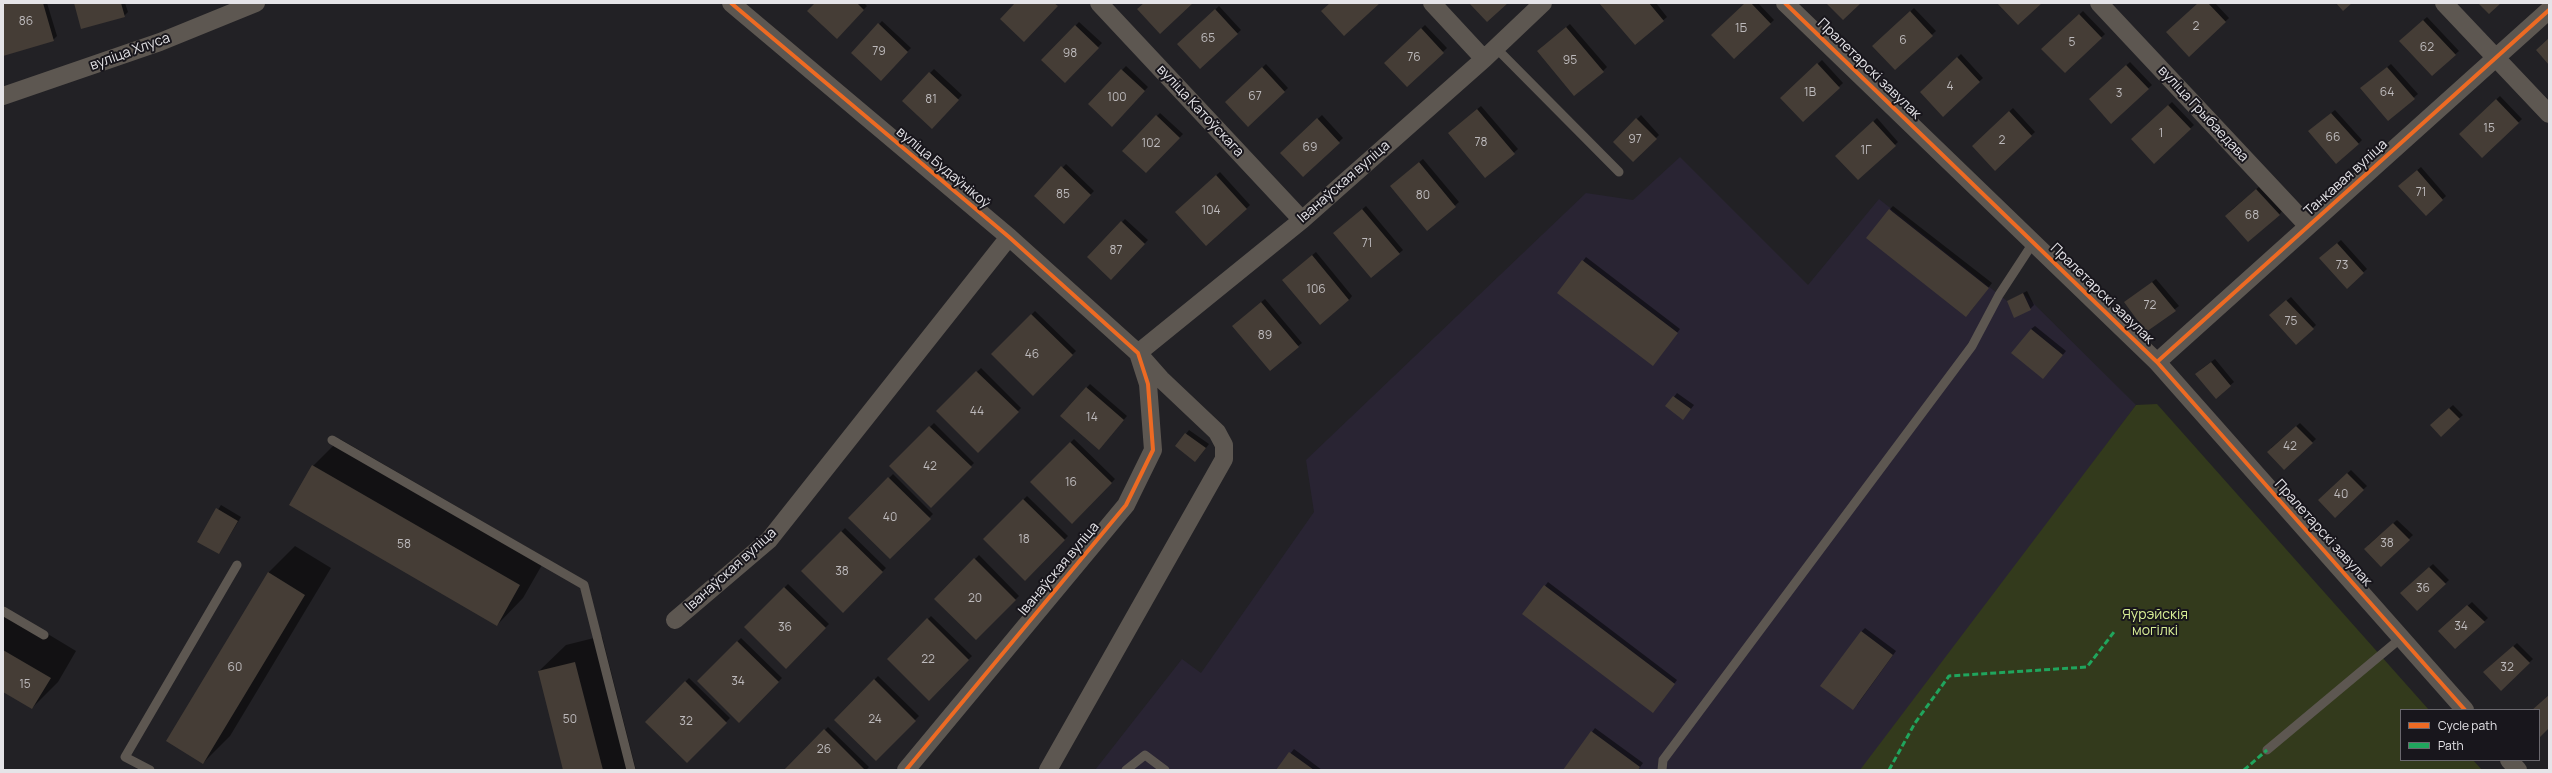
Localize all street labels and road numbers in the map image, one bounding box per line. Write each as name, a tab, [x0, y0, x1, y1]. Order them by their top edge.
street label: Пралетарскі завулак	[1814, 15, 1924, 123]
street label: вуліца Хлуса	[88, 30, 172, 74]
street label: вуліца Катоўскага	[1153, 61, 1247, 161]
street label: вуліца Грыбаедава	[2154, 63, 2252, 165]
street label: вуліца Будаўнікоў	[893, 124, 993, 212]
street label: Танкавая вуліца	[2301, 136, 2391, 220]
street label: Іванаўская вуліца	[1294, 137, 1394, 227]
street label: Пралетарскі завулак	[2047, 240, 2157, 348]
street label: Пралетарскі завулак	[2271, 476, 2375, 590]
street label: Іванаўская вуліца	[1015, 519, 1103, 619]
street label: Іванаўская вуліца	[682, 525, 780, 615]

